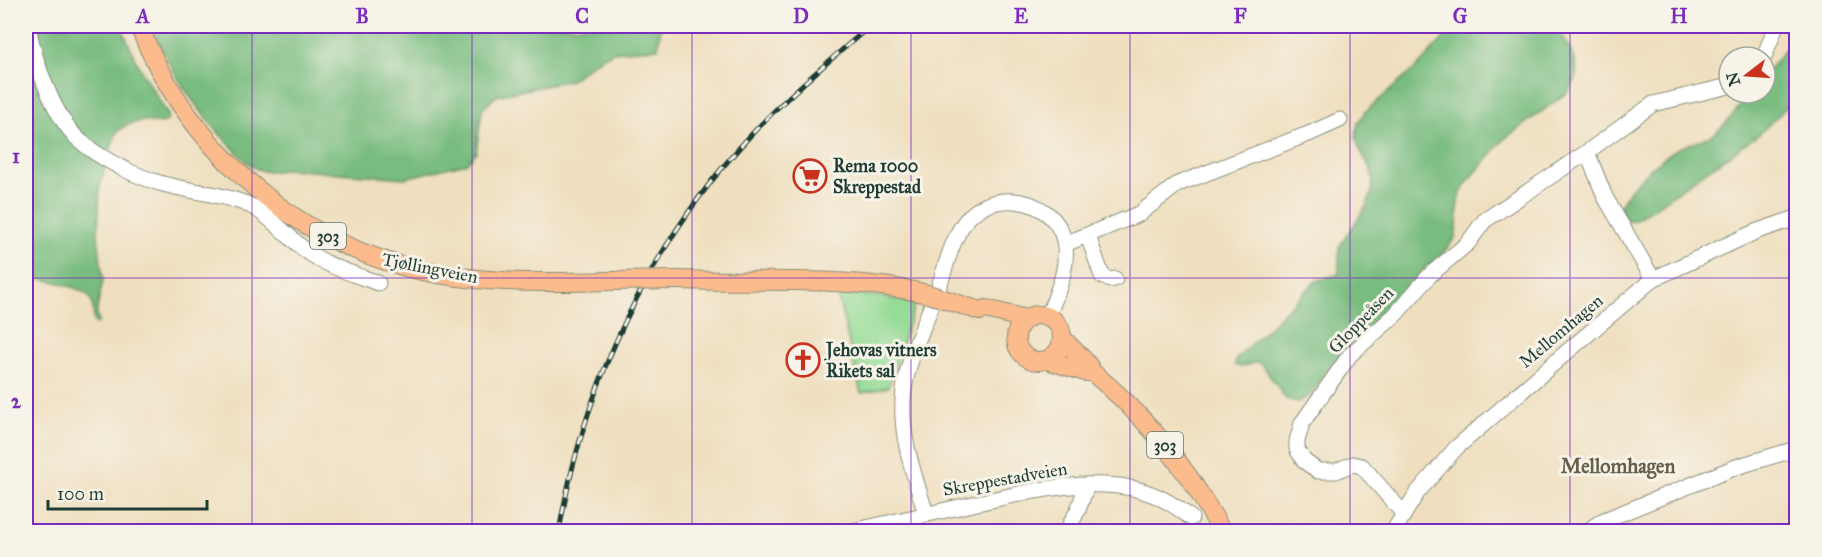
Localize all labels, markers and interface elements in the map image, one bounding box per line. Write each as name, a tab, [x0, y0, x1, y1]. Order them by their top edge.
text: A	[134, 4, 150, 28]
text: B	[355, 4, 369, 28]
text: C	[575, 4, 589, 28]
text: D	[793, 4, 809, 28]
text: E	[1014, 4, 1029, 28]
text: F	[1233, 4, 1247, 28]
text: G	[1453, 4, 1468, 28]
text: H	[1670, 4, 1688, 28]
north arrow	[1717, 45, 1777, 105]
text: N	[1722, 70, 1744, 89]
text: 1	[12, 144, 20, 168]
place label: Rema 1000 Skreppestad	[833, 155, 922, 199]
supermarket icon: Rema 1000 Skreppestad	[792, 158, 828, 194]
road number: 303	[310, 223, 346, 249]
street label: Tjøllingveien	[380, 248, 480, 289]
street label: Gloppeåsen	[1324, 282, 1398, 358]
street label: Mellomhagen	[1514, 289, 1608, 373]
place label: Jehovas vitners Rikets sal	[824, 339, 937, 382]
church icon: Jehovas vitners Rikets sal	[785, 342, 821, 378]
text: 2	[11, 389, 22, 413]
road number: 303	[1147, 432, 1183, 458]
district label: Mellomhagen	[1561, 454, 1675, 479]
street label: Skreppestadveien	[941, 457, 1069, 501]
scale bar	[48, 473, 207, 511]
text: 100 m	[57, 483, 104, 505]

